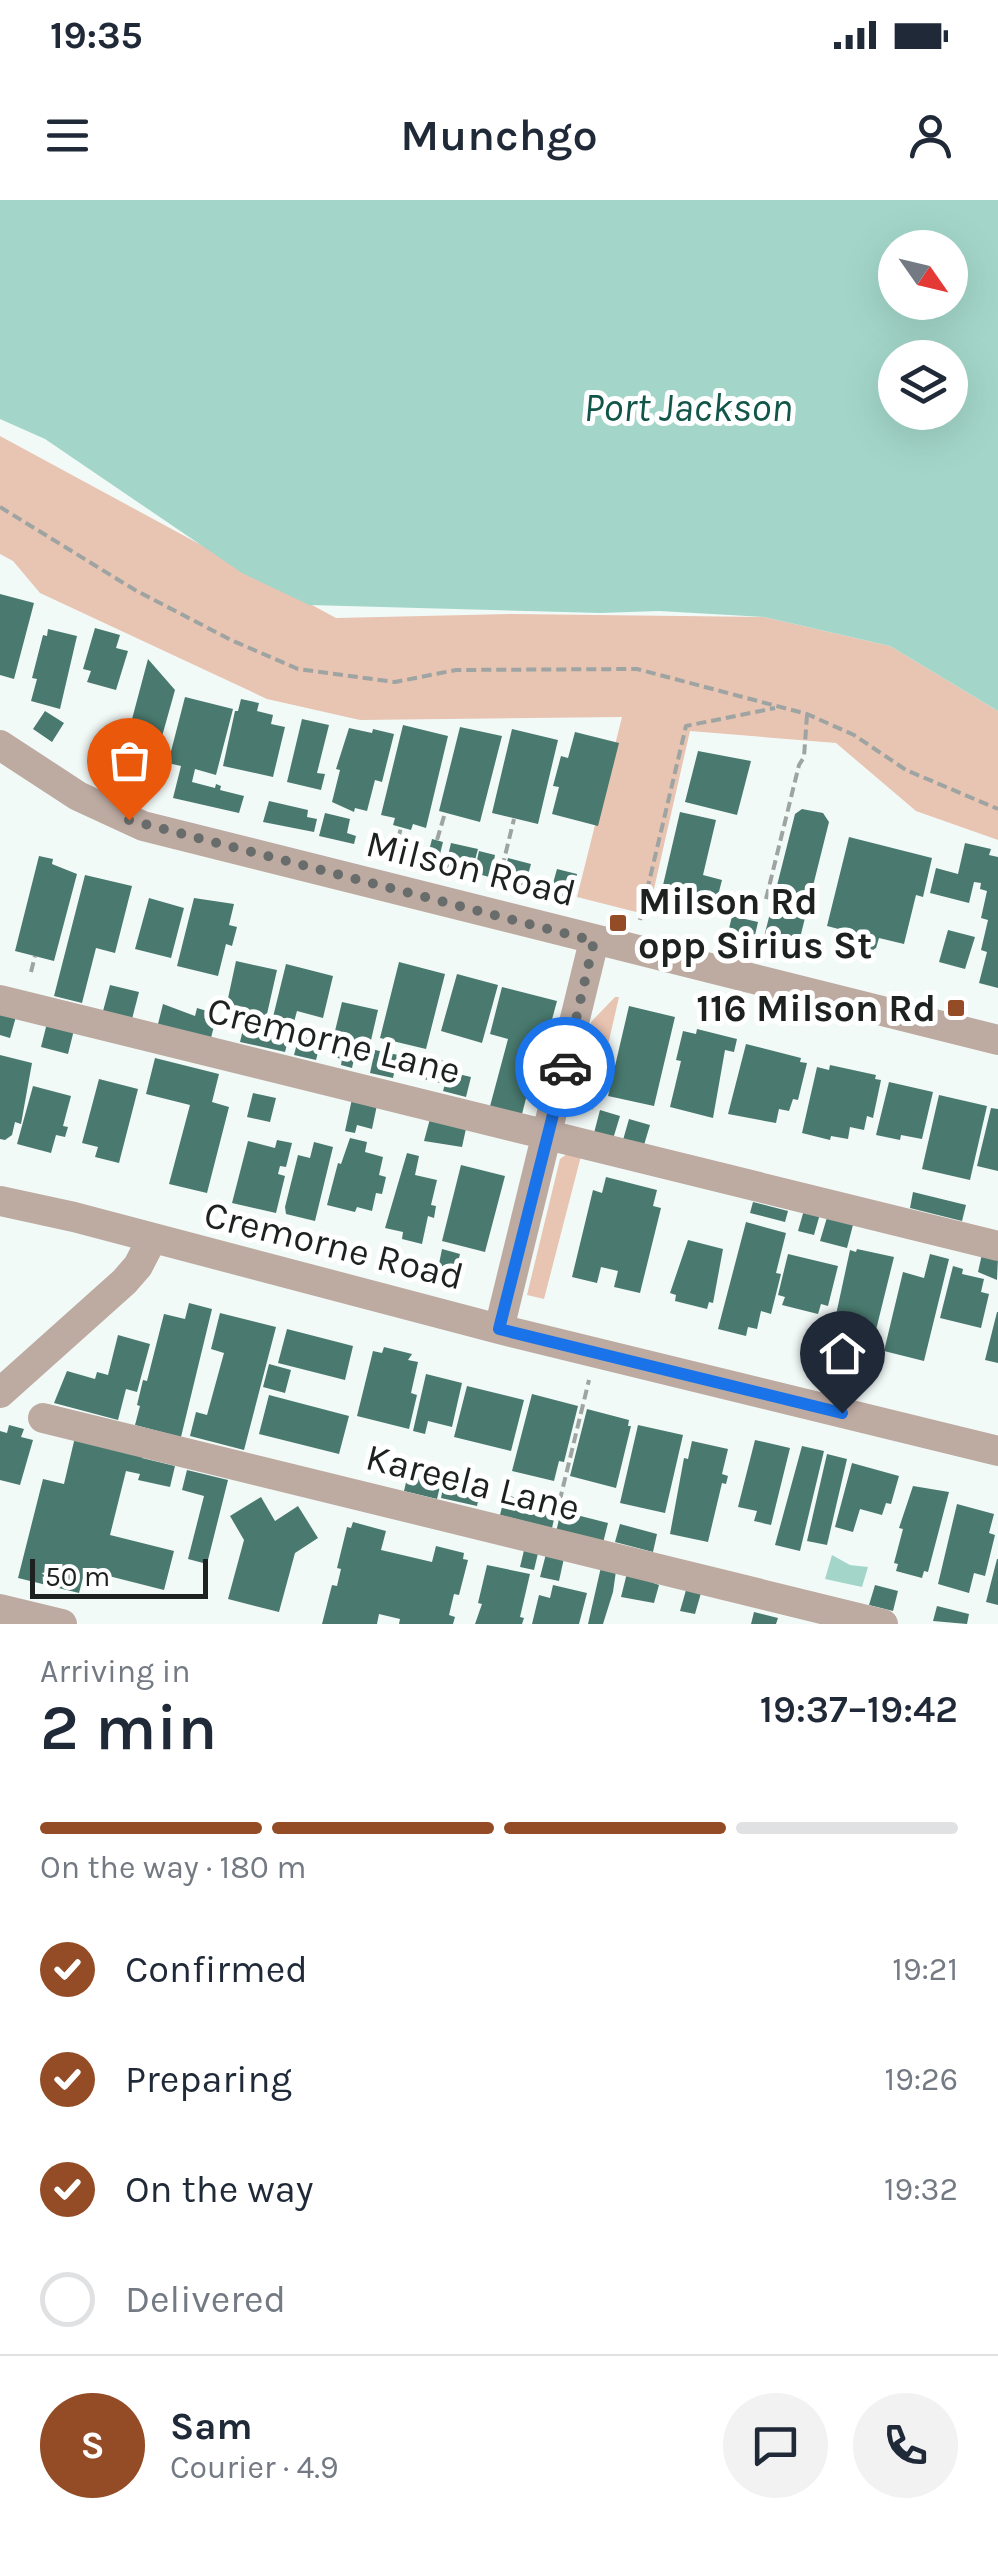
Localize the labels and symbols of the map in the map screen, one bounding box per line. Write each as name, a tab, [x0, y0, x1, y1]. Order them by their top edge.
north arrow	[878, 230, 968, 320]
water label: Port Jackson	[583, 384, 793, 431]
pin	[87, 718, 172, 821]
street label: Milson Road	[361, 821, 580, 916]
place label: Milson Rd opp Sirius St	[638, 879, 872, 968]
marker: Milson Rd opp Sirius St	[607, 912, 629, 934]
place label: 116 Milson Rd	[696, 986, 936, 1031]
street label: Cremorne Lane	[203, 987, 465, 1094]
marker: 116 Milson Rd	[945, 997, 967, 1019]
courier	[515, 1017, 615, 1117]
street label: Cremorne Road	[200, 1192, 468, 1299]
pin	[800, 1311, 885, 1414]
street label: Kareela Lane	[361, 1434, 584, 1531]
scale bar	[30, 1554, 208, 1598]

